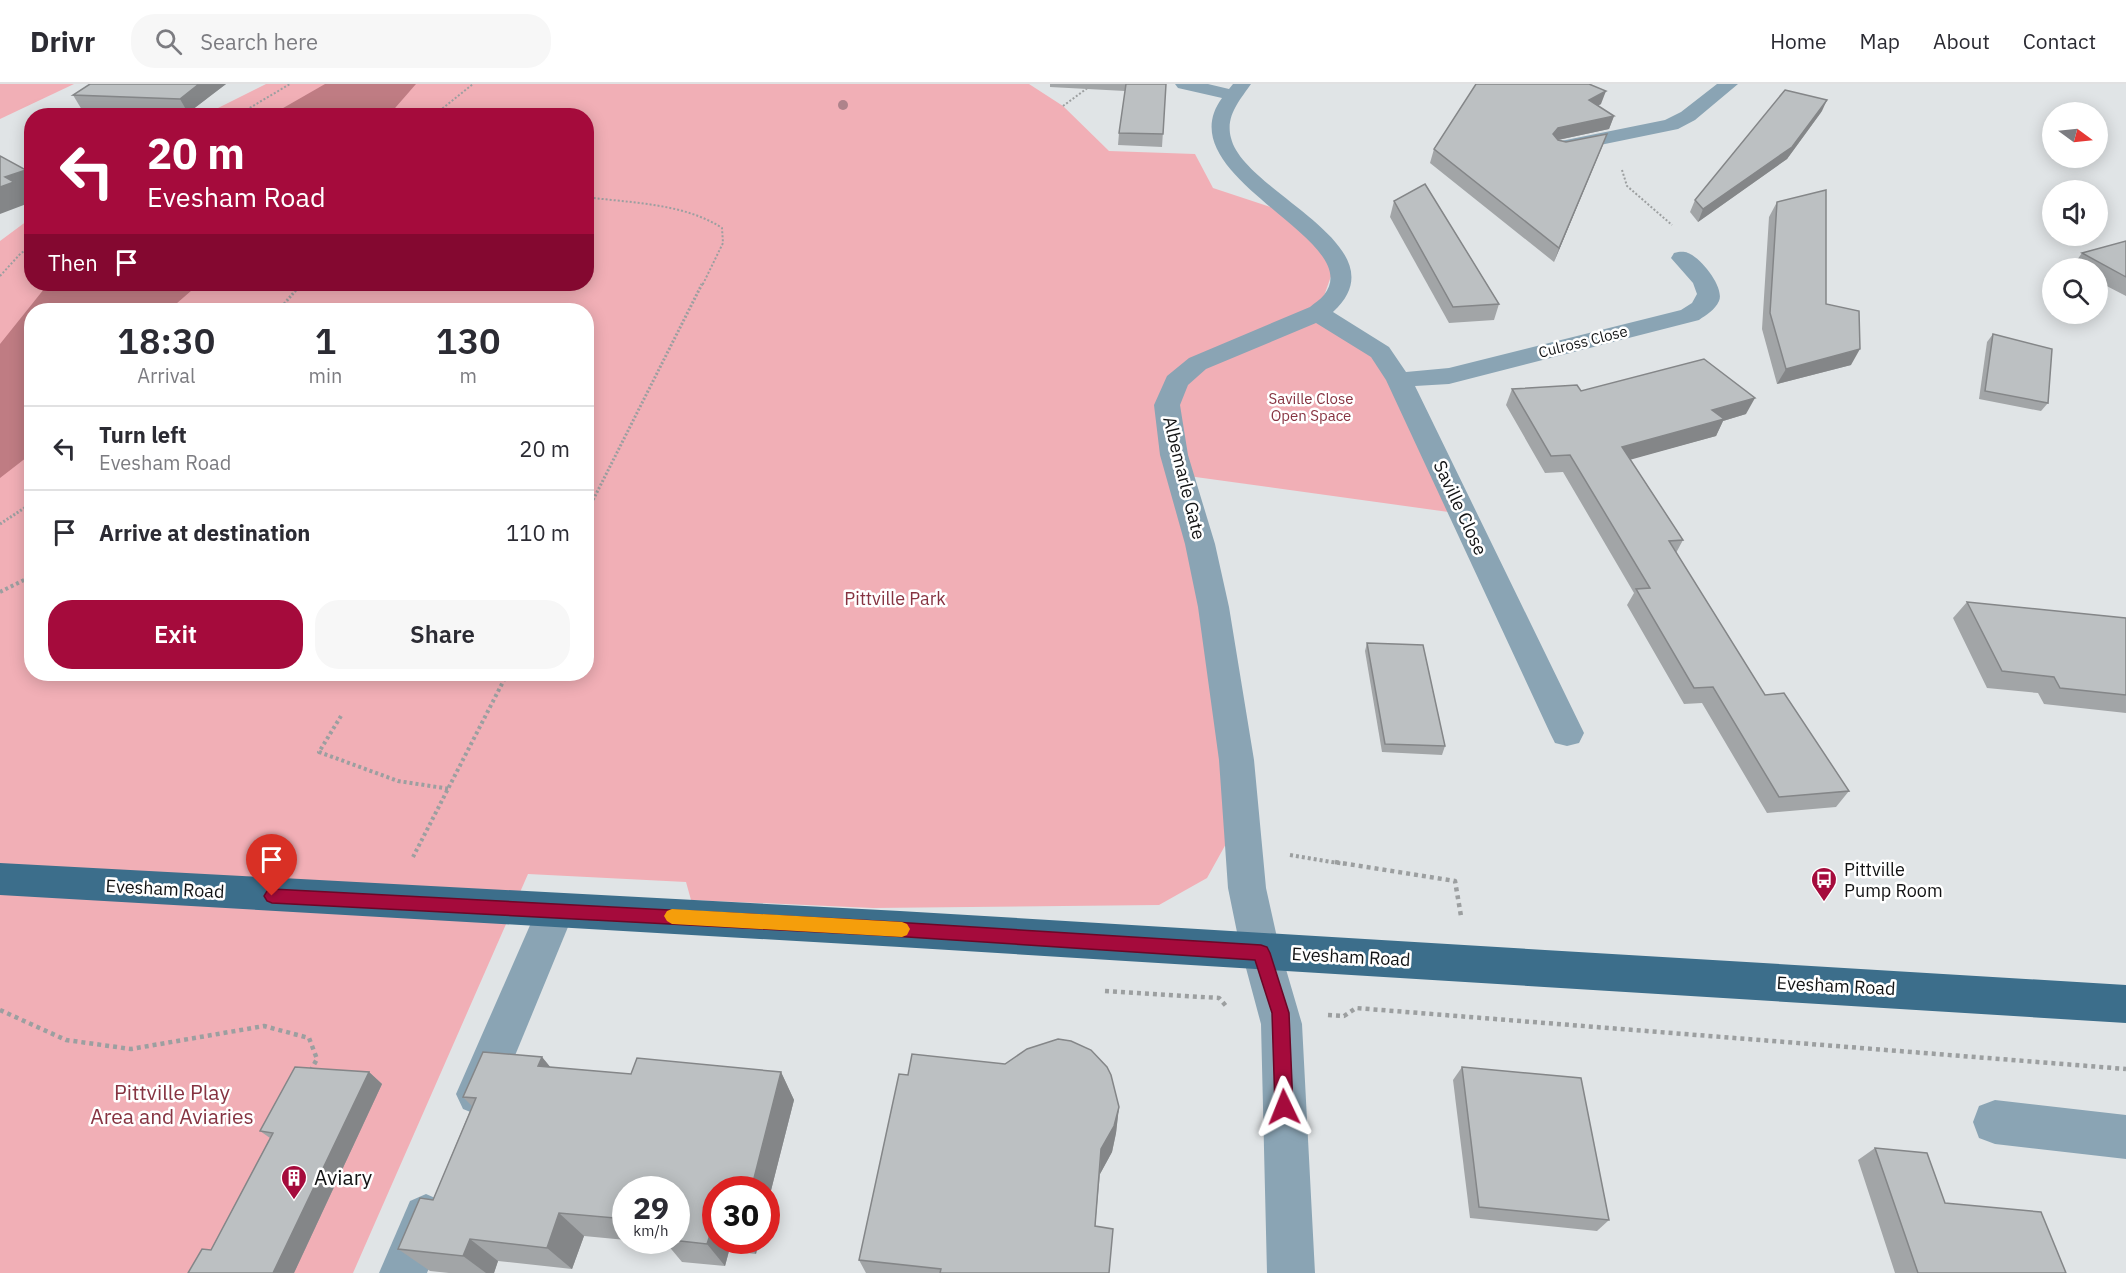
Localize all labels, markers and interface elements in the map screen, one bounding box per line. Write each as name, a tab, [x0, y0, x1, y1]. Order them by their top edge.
search box	[131, 14, 551, 68]
text: Drivr	[30, 23, 95, 60]
icon: search	[152, 25, 185, 58]
text: Search here	[200, 27, 318, 56]
text: Home	[1770, 27, 1827, 55]
text: Map	[1860, 27, 1900, 55]
text: About	[1933, 27, 1990, 55]
text: Contact	[2023, 27, 2096, 55]
north arrow	[2042, 102, 2108, 168]
map controls	[2042, 102, 2108, 324]
text: 20 m	[147, 126, 245, 181]
icon: left	[48, 132, 126, 210]
text: Evesham Road	[147, 179, 326, 214]
button: sound	[2042, 180, 2108, 246]
icon: arrive	[110, 246, 143, 279]
text: Then	[48, 248, 98, 277]
button: search	[2042, 258, 2108, 324]
text: 18:30	[117, 317, 215, 364]
text: 1	[315, 317, 336, 364]
text: 130	[436, 317, 501, 364]
street label: Culross Close	[1536, 321, 1629, 362]
text: Arrival	[137, 362, 195, 389]
text: min	[309, 362, 342, 389]
text: m	[459, 362, 477, 389]
park label: Saville Close Open Space	[1269, 389, 1353, 425]
street label: Albemarle Gate	[1158, 414, 1211, 542]
text: Turn left	[99, 420, 187, 449]
icon: left	[48, 432, 81, 465]
text: 20 m	[519, 434, 570, 463]
text: Evesham Road	[99, 449, 231, 476]
street label: Saville Close	[1428, 457, 1492, 559]
icon: arrive	[48, 516, 81, 549]
text: Arrive at destination	[99, 518, 310, 547]
text: 110 m	[506, 518, 570, 547]
park label: Pittville Park	[844, 587, 946, 610]
button: Exit	[48, 600, 303, 669]
button: Share	[315, 600, 570, 669]
pin	[246, 834, 297, 896]
icon: arrive	[255, 843, 288, 876]
place label: Pittville Pump Room	[1844, 858, 1943, 902]
bus stop icon: Pittville Pump Room	[1809, 865, 1839, 903]
street label: Evesham Road	[105, 874, 225, 903]
street label: Evesham Road	[1291, 942, 1411, 971]
street label: Evesham Road	[1776, 971, 1896, 1000]
position arrow	[1252, 1075, 1316, 1139]
park label: Pittville Play Area and Aviaries	[90, 1078, 254, 1130]
building icon: Aviary	[279, 1163, 309, 1201]
place label: Aviary	[314, 1163, 373, 1191]
speed limit sign: 30	[702, 1176, 780, 1254]
text: 29	[633, 1188, 669, 1227]
text: km/h	[633, 1221, 669, 1240]

